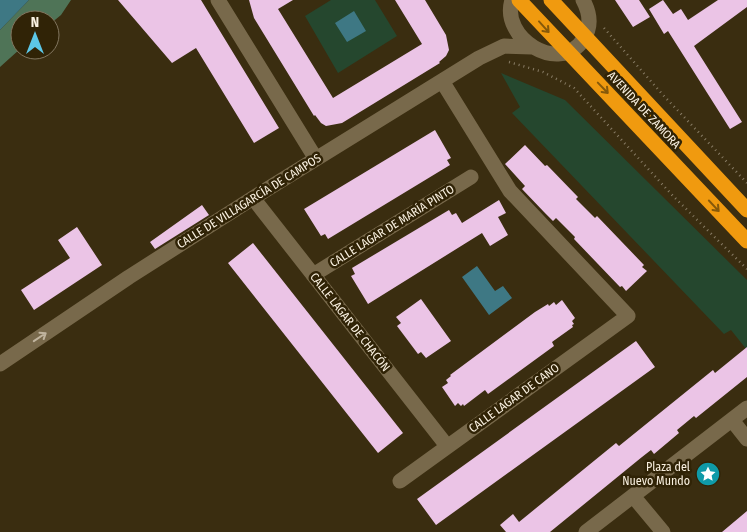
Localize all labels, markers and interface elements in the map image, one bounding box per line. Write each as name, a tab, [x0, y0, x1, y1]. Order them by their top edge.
north arrow	[10, 10, 60, 60]
text: N	[31, 14, 39, 31]
one-way arrow	[538, 20, 550, 33]
street label: AVENIDA DE ZAMORA	[605, 68, 684, 152]
one-way arrow	[596, 82, 609, 94]
street label: CALLE DE VILLAGARCÍA DE CAMPOS	[174, 150, 324, 251]
street label: CALLE LAGAR DE MARÍA PINTO	[327, 181, 457, 270]
one-way arrow	[708, 200, 720, 212]
street label: CALLE LAGAR DE CHACÓN	[307, 269, 394, 374]
one-way arrow	[33, 332, 47, 342]
street label: CALLE LAGAR DE CANO	[466, 361, 562, 435]
place label: Plaza del Nuevo Mundo	[622, 460, 690, 488]
place icon: Plaza del Nuevo Mundo	[695, 461, 721, 487]

